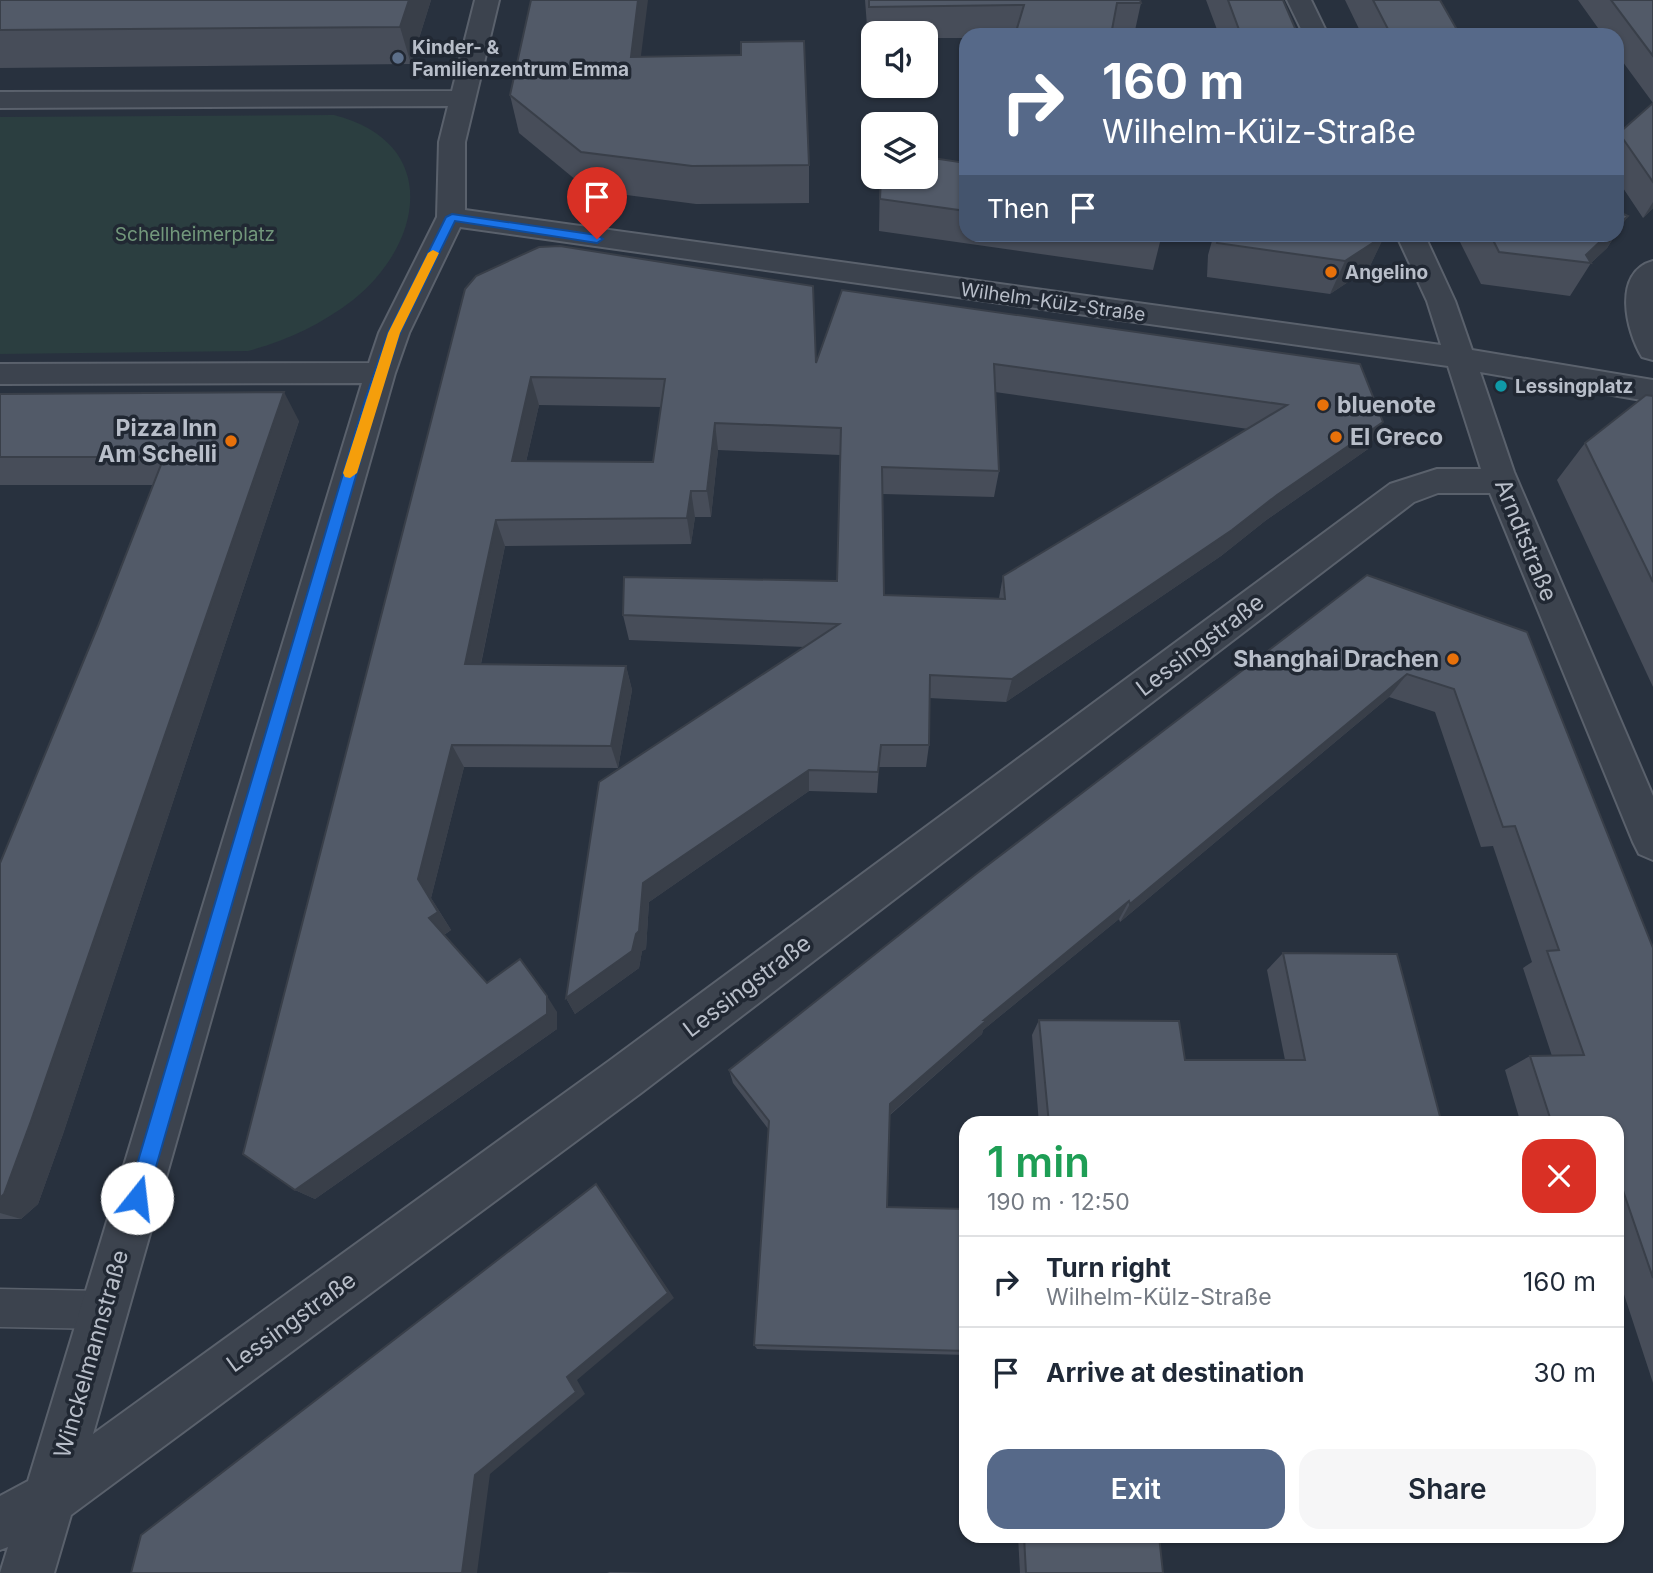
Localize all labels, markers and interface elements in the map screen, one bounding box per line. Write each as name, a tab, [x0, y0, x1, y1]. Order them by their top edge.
map controls	[861, 21, 938, 189]
button: sound	[861, 21, 938, 98]
place label: Kinder- & Familienzentrum Emma	[412, 36, 629, 81]
marker: Kinder- & Familienzentrum Emma	[390, 50, 406, 66]
text: 160 m	[1102, 52, 1244, 111]
icon: right	[987, 56, 1078, 147]
button: layers	[861, 112, 938, 189]
text: Wilhelm-Külz-Straße	[1102, 112, 1416, 151]
pin	[567, 167, 627, 239]
icon: arrive	[578, 178, 616, 216]
icon: arrive	[1064, 189, 1102, 227]
text: Then	[987, 193, 1050, 224]
park label: Schellheimerplatz	[115, 223, 275, 246]
place label: Angelino	[1345, 261, 1428, 284]
marker: Angelino	[1323, 264, 1339, 280]
street label: Wilhelm-Külz-Straße	[959, 278, 1147, 326]
place label: Lessingplatz	[1515, 375, 1633, 398]
marker: Lessingplatz	[1493, 378, 1509, 394]
place label: bluenote	[1337, 391, 1436, 419]
marker: bluenote	[1315, 397, 1331, 413]
place label: Pizza Inn Am Schelli	[98, 414, 217, 468]
place label: El Greco	[1350, 423, 1443, 451]
marker: El Greco	[1328, 429, 1344, 445]
marker: Pizza Inn Am Schelli	[223, 433, 239, 449]
street label: Arndtstraße	[1489, 475, 1563, 605]
street label: Lessingstraße	[1131, 588, 1269, 702]
place label: Shanghai Drachen	[1233, 645, 1439, 673]
marker: Shanghai Drachen	[1445, 651, 1461, 667]
street label: Lessingstraße	[678, 929, 816, 1043]
text: 1 min	[987, 1136, 1090, 1187]
button: close	[1522, 1139, 1596, 1213]
position arrow	[100, 1161, 174, 1235]
text: 190 m · 12:50	[987, 1188, 1130, 1216]
street label: Winckelmannstraße	[48, 1247, 134, 1461]
text: Turn right	[1046, 1252, 1171, 1283]
icon: right	[987, 1263, 1025, 1301]
street label: Lessingstraße	[221, 1266, 361, 1378]
text: 160 m	[1523, 1266, 1596, 1297]
text: Wilhelm-Külz-Straße	[1046, 1283, 1272, 1311]
icon: arrive	[987, 1354, 1025, 1392]
text: Arrive at destination	[1046, 1357, 1305, 1388]
text: 30 m	[1533, 1357, 1596, 1388]
button: Exit	[987, 1449, 1285, 1529]
button: Share	[1299, 1449, 1596, 1529]

